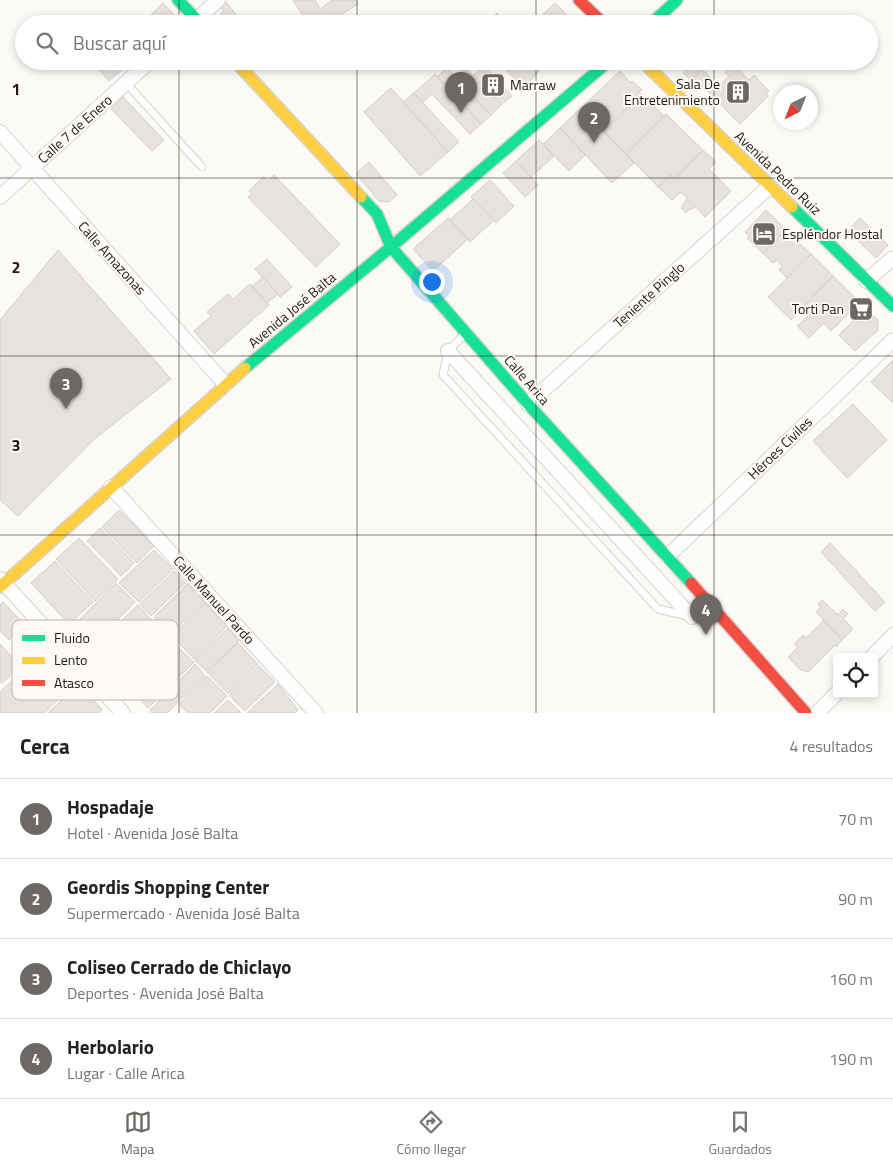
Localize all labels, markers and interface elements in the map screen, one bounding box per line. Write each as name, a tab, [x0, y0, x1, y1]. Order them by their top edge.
search box	[15, 15, 878, 70]
text: Buscar aquí	[73, 28, 166, 57]
icon: search	[33, 29, 61, 57]
pin: 1	[445, 72, 477, 113]
building icon: Marraw	[480, 72, 506, 98]
place label: Sala De Entretenimiento	[624, 73, 720, 110]
place label: Marraw	[510, 74, 556, 95]
text: 1	[12, 77, 20, 101]
building icon: Sala De Entretenimiento	[725, 79, 751, 105]
north arrow	[773, 85, 818, 130]
street label: Calle 7 de Enero	[33, 89, 117, 168]
pin: 2	[578, 102, 610, 143]
street label: Avenida Pedro Ruiz	[730, 126, 826, 220]
street label: Calle Amazonas	[73, 216, 151, 299]
hotel icon: Espléndor Hostal	[751, 221, 777, 247]
place label: Espléndor Hostal	[782, 223, 883, 244]
text: 2	[12, 255, 20, 279]
street label: Teniente Pinglo	[608, 257, 689, 333]
street label: Avenida José Balta	[243, 267, 340, 353]
your location	[419, 269, 445, 295]
supermarket icon: Torti Pan	[848, 296, 874, 322]
place label: Torti Pan	[792, 298, 844, 319]
street label: Calle Arica	[500, 350, 555, 409]
pin: 3	[50, 368, 82, 409]
street label: Héroes Civiles	[743, 411, 817, 484]
text: 3	[12, 433, 20, 457]
street label: Calle Manuel Pardo	[169, 551, 260, 649]
pin: 4	[690, 594, 722, 635]
legend	[12, 620, 178, 700]
text: Fluido	[54, 627, 90, 648]
text: Lento	[54, 649, 88, 670]
map controls	[833, 653, 878, 698]
button: locate	[833, 653, 878, 698]
text: Atasco	[54, 672, 94, 693]
text: Cerca	[20, 730, 70, 762]
text: 4 resultados	[789, 734, 873, 758]
text: Hospadaje	[67, 792, 154, 821]
text: 1	[32, 807, 40, 831]
text: 70 m	[838, 807, 873, 831]
text: Hotel · Avenida José Balta	[67, 821, 238, 845]
text: Geordis Shopping Center	[67, 872, 269, 901]
text: 2	[32, 887, 40, 911]
text: 90 m	[838, 887, 873, 911]
text: Supermercado · Avenida José Balta	[67, 901, 300, 925]
text: Coliseo Cerrado de Chiclayo	[67, 952, 291, 981]
text: 3	[32, 967, 40, 991]
text: 160 m	[829, 967, 873, 991]
text: Deportes · Avenida José Balta	[67, 981, 264, 1005]
text: Herbolario	[67, 1032, 154, 1061]
text: 4	[32, 1047, 40, 1071]
text: 190 m	[829, 1047, 873, 1071]
text: Lugar · Calle Arica	[67, 1061, 185, 1085]
tab: Mapa	[121, 1108, 154, 1159]
tab: Cómo llegar	[397, 1108, 466, 1159]
tab: Guardados	[708, 1108, 772, 1159]

